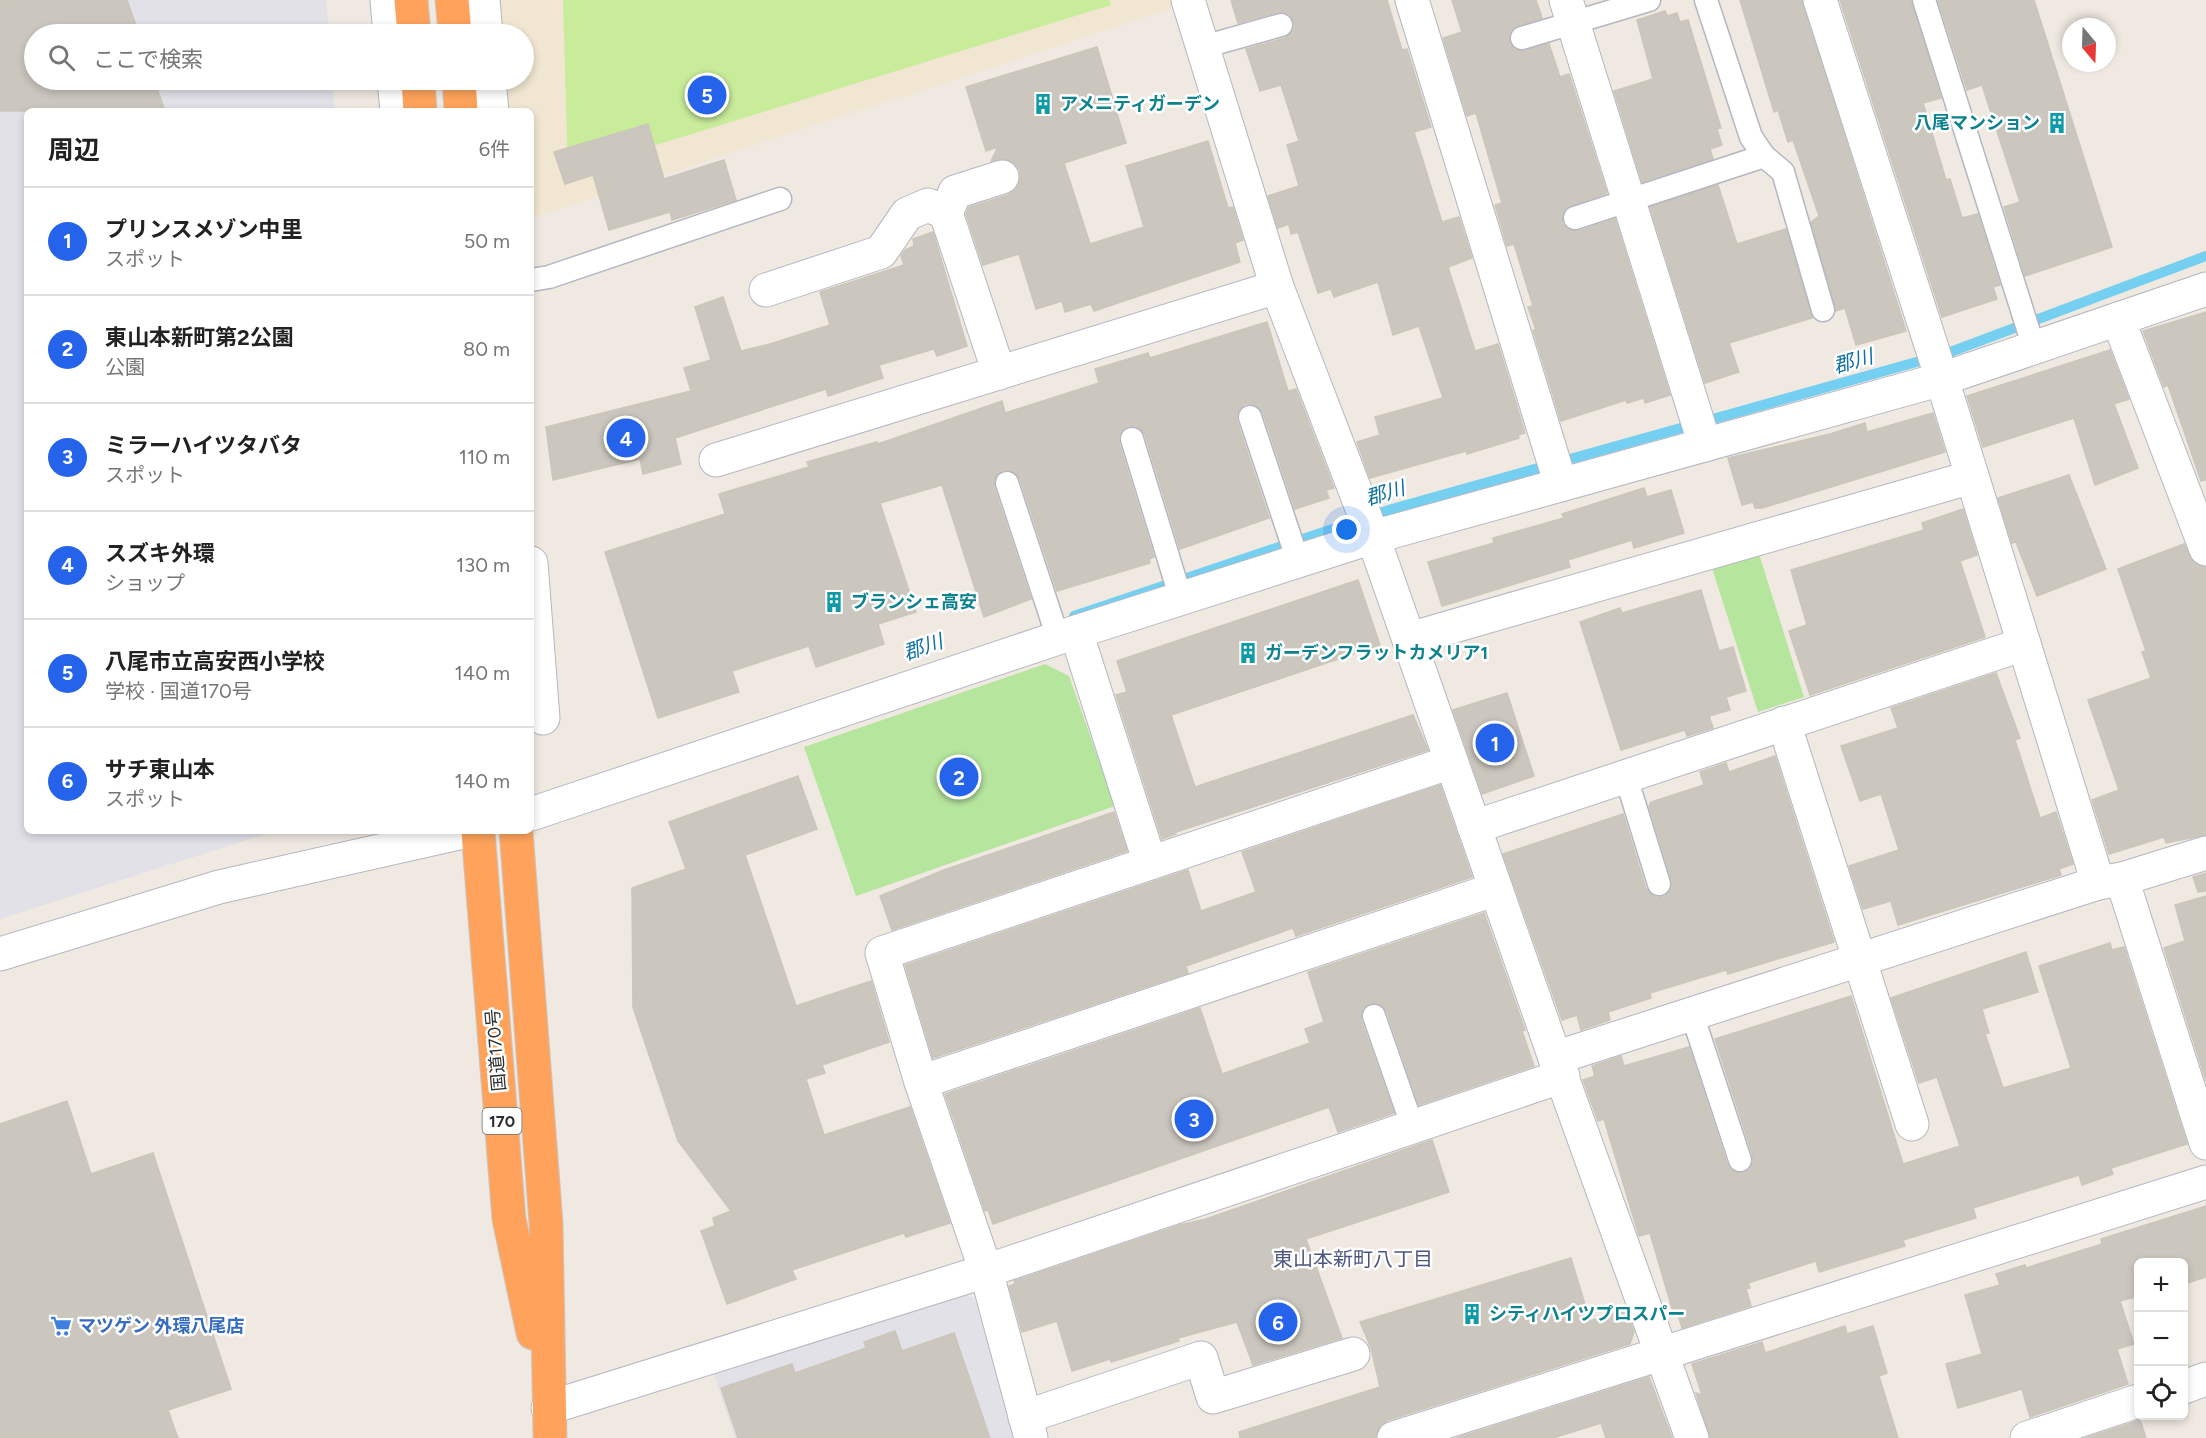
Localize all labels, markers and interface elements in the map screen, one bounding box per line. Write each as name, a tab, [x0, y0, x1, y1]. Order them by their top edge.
north arrow	[2062, 18, 2116, 72]
search box	[24, 24, 534, 90]
icon: search	[45, 41, 78, 74]
text: ここで検索	[93, 46, 203, 73]
pin: 5	[688, 72, 726, 118]
building icon: アメニティガーデン	[1031, 92, 1055, 116]
place label: アメニティガーデン	[1060, 93, 1220, 115]
building icon: 八尾マンション	[2045, 111, 2069, 135]
place label: 八尾マンション	[1914, 112, 2040, 134]
text: 周辺	[48, 134, 100, 166]
text: 6件	[479, 137, 510, 161]
text: プリンスメゾン中里	[105, 216, 303, 243]
text: 1	[63, 229, 72, 253]
text: 50 m	[464, 229, 510, 253]
text: スポット	[105, 247, 185, 271]
text: 東山本新町第2公園	[105, 324, 294, 351]
text: 2	[62, 337, 73, 361]
text: 80 m	[463, 337, 510, 361]
water label: 郡川	[1830, 343, 1877, 378]
text: 公園	[105, 355, 145, 379]
pin: 4	[606, 416, 646, 460]
text: ミラーハイツタバタ	[105, 432, 302, 459]
text: 3	[62, 445, 73, 469]
text: 110 m	[459, 445, 510, 469]
text: スポット	[105, 463, 185, 487]
water label: 郡川	[1362, 475, 1410, 510]
your location	[1332, 515, 1361, 544]
text: スズキ外環	[105, 540, 215, 567]
text: 4	[61, 553, 74, 577]
text: 130 m	[456, 553, 510, 577]
text: ショップ	[105, 571, 185, 595]
building icon: ブランシェ高安	[822, 590, 846, 614]
place label: ブランシェ高安	[851, 591, 977, 613]
water label: 郡川	[900, 628, 948, 665]
building icon: ガーデンフラットカメリア1	[1236, 641, 1260, 665]
place label: ガーデンフラットカメリア1	[1265, 642, 1488, 664]
text: 八尾市立高安西小学校	[105, 648, 325, 675]
text: 5	[62, 661, 73, 685]
text: 140 m	[455, 661, 510, 685]
text: 学校 · 国道170号	[105, 679, 252, 703]
pin: 1	[1476, 720, 1514, 766]
pin: 2	[940, 754, 978, 800]
text: サチ東山本	[105, 756, 215, 783]
text: 6	[62, 769, 73, 793]
text: 140 m	[455, 769, 510, 793]
text: スポット	[105, 787, 185, 811]
street label: 国道170号	[481, 1008, 511, 1092]
pin: 3	[1174, 1096, 1214, 1142]
road number: 170	[482, 1108, 522, 1134]
district label: 東山本新町八丁目	[1273, 1247, 1433, 1271]
map controls	[2134, 1258, 2188, 1420]
button: +	[2134, 1258, 2188, 1312]
pin: 6	[1258, 1300, 1298, 1344]
building icon: シティハイツプロスパー	[1460, 1302, 1484, 1326]
place label: シティハイツプロスパー	[1489, 1303, 1686, 1325]
button: −	[2134, 1312, 2188, 1366]
supermarket icon: マツゲン 外環八尾店	[49, 1314, 73, 1338]
place label: マツゲン 外環八尾店	[78, 1315, 244, 1337]
button: locate	[2134, 1366, 2188, 1420]

